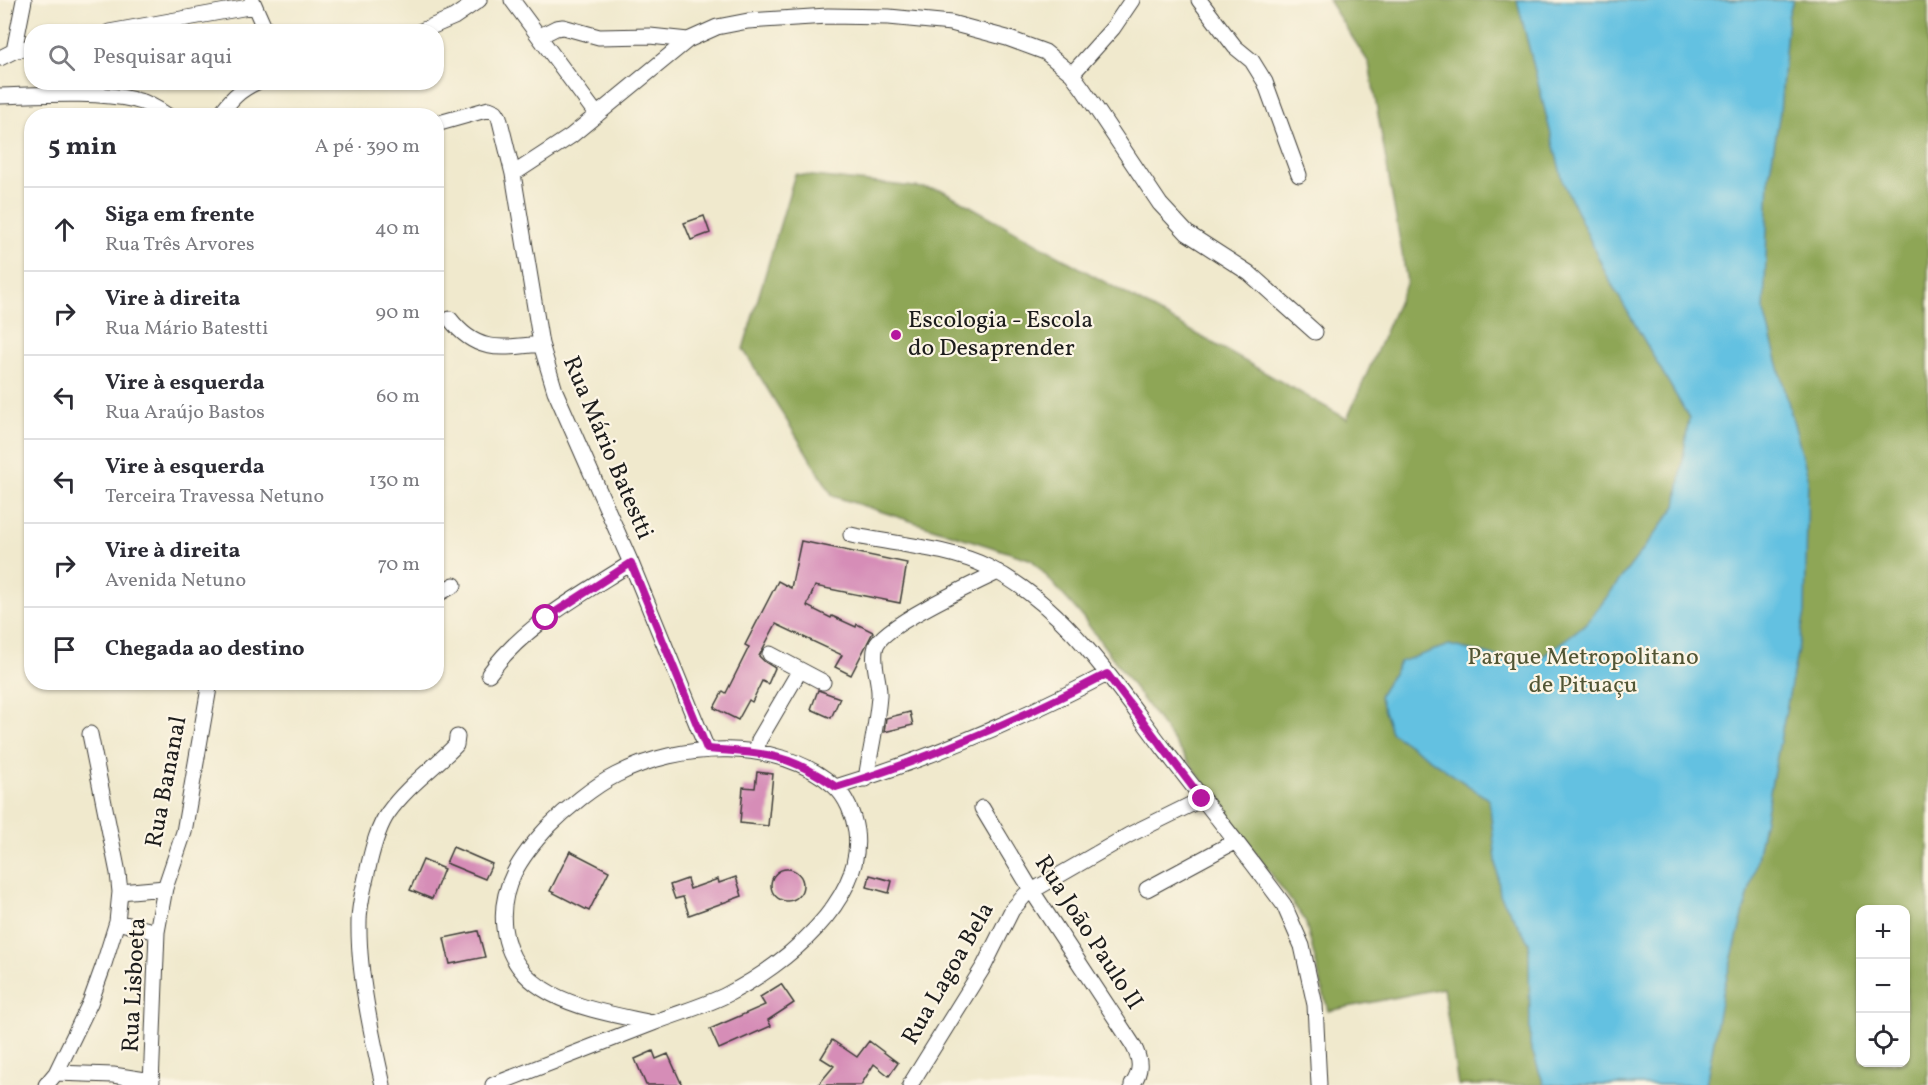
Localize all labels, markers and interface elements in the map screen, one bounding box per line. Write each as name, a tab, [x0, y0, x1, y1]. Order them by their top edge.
search box	[24, 24, 444, 90]
icon: search	[45, 41, 78, 74]
text: Pesquisar aqui	[93, 42, 232, 73]
text: 5 min	[48, 129, 117, 165]
text: A pé · 390 m	[315, 133, 420, 161]
text: Siga em frente	[105, 200, 255, 231]
icon: ahead	[48, 213, 81, 246]
text: 40 m	[375, 215, 420, 243]
text: Rua Três Arvores	[105, 231, 255, 259]
text: Vire à direita	[105, 284, 241, 315]
icon: right	[48, 297, 81, 330]
text: 90 m	[376, 299, 420, 327]
place label: Escologia - Escola do Desaprender	[908, 304, 1093, 366]
text: Rua Mário Batestti	[105, 315, 268, 343]
marker: Escologia - Escola do Desaprender	[889, 328, 903, 342]
street label: Rua Mário Batestti	[553, 351, 661, 545]
text: Vire à esquerda	[105, 368, 265, 399]
icon: left	[48, 381, 81, 414]
text: 60 m	[376, 383, 420, 411]
text: Rua Araújo Bastos	[105, 399, 265, 427]
text: Vire à esquerda	[105, 452, 265, 483]
icon: left	[48, 465, 81, 498]
text: 130 m	[369, 467, 420, 495]
text: Terceira Travessa Netuno	[105, 483, 324, 511]
text: Vire à direita	[105, 536, 241, 567]
icon: right	[48, 549, 81, 582]
text: 70 m	[377, 551, 420, 579]
text: Avenida Netuno	[105, 567, 246, 595]
route start	[532, 604, 558, 630]
icon: arrive	[48, 633, 81, 666]
text: Chegada ao destino	[105, 634, 305, 665]
park label: Parque Metropolitano de Pituaçu	[1467, 641, 1699, 703]
street label: Rua Bananal	[138, 713, 196, 851]
route end	[1188, 785, 1214, 811]
street label: Rua João Paulo II	[1025, 849, 1151, 1017]
street label: Rua Lagoa Bela	[894, 897, 1004, 1051]
map controls	[1856, 905, 1910, 1067]
button: +	[1856, 905, 1910, 959]
street label: Rua Lisboeta	[114, 917, 156, 1053]
button: −	[1856, 959, 1910, 1013]
button: locate	[1856, 1013, 1910, 1067]

